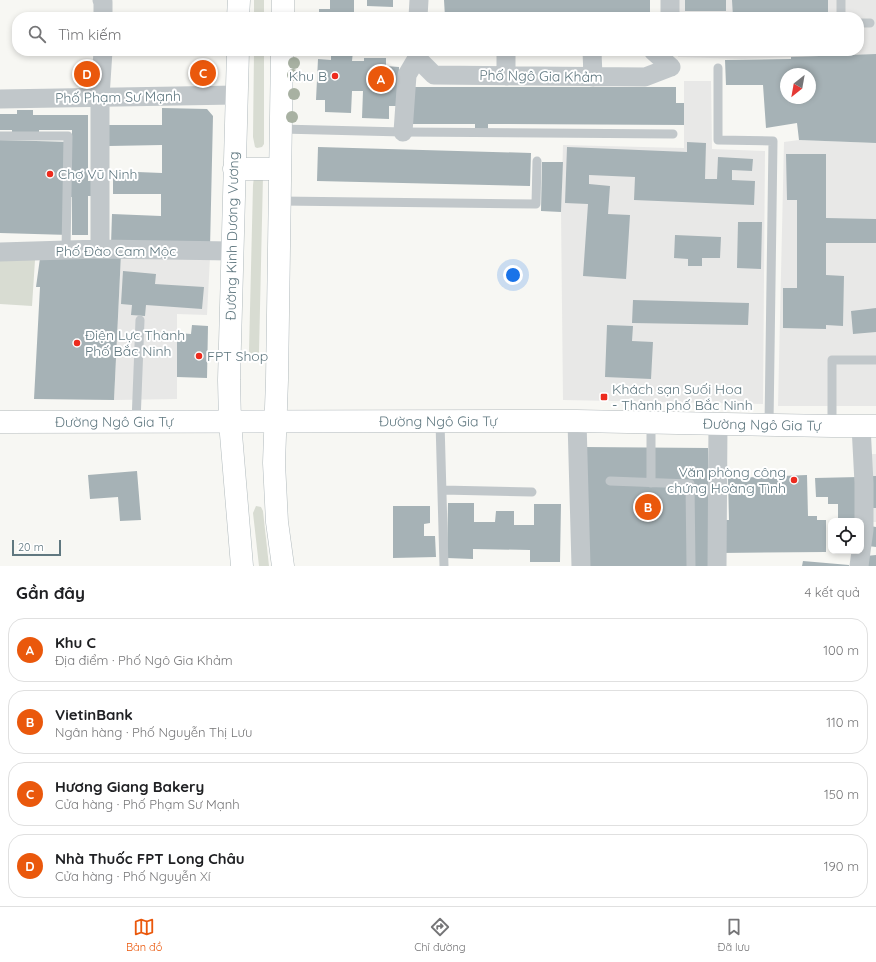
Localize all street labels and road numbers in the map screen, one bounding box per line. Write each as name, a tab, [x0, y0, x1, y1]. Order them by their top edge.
street label: Phố Ngô Gia Khảm	[479, 66, 603, 86]
street label: Phố Phạm Sư Mạnh	[55, 87, 181, 107]
street label: Đường Kinh Dương Vương	[222, 151, 242, 321]
street label: Phố Đào Cam Mộc	[56, 242, 176, 260]
street label: Đường Ngô Gia Tự	[379, 412, 498, 430]
street label: Đường Ngô Gia Tự	[55, 413, 174, 431]
street label: Đường Ngô Gia Tự	[703, 414, 822, 435]

